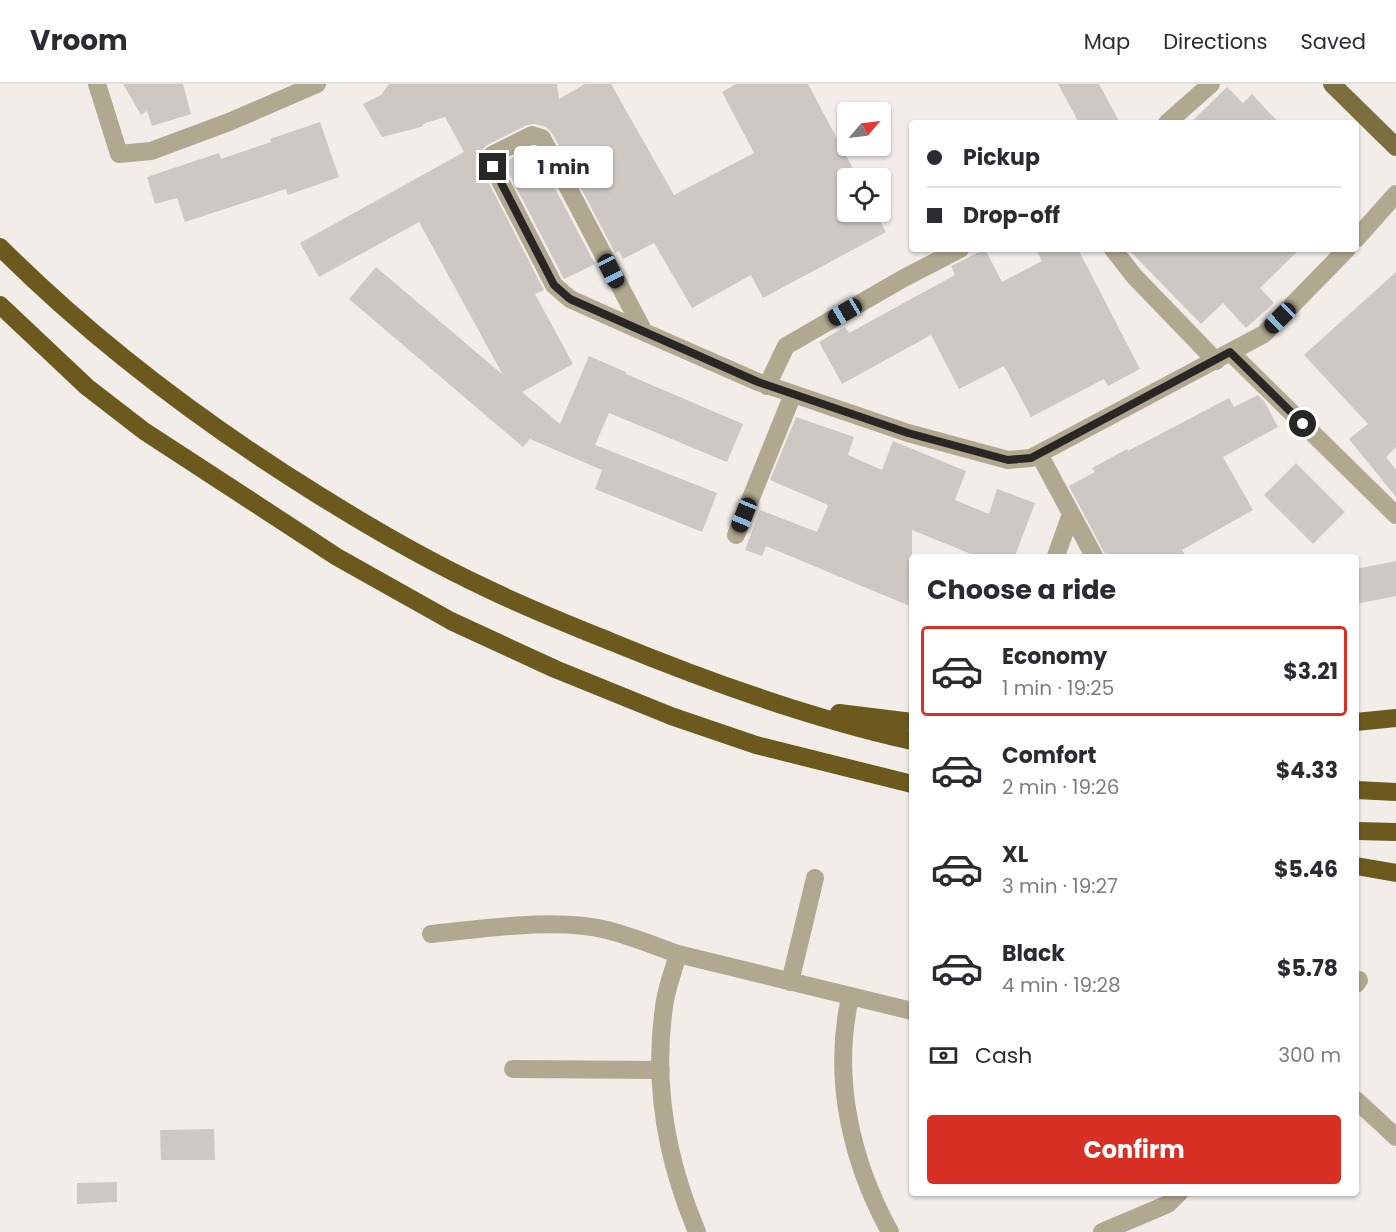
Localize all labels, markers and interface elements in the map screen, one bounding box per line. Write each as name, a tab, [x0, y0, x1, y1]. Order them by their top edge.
text: Vroom	[30, 21, 128, 60]
text: Map	[1084, 27, 1130, 56]
text: Directions	[1163, 27, 1267, 56]
text: Saved	[1300, 27, 1366, 56]
north arrow	[837, 102, 891, 156]
map controls	[837, 102, 891, 222]
text: Pickup	[963, 142, 1040, 173]
callout: 1 min	[514, 146, 613, 188]
route end	[479, 153, 506, 180]
text: 1 min	[537, 153, 590, 181]
button: locate	[837, 168, 891, 222]
text: Drop-off	[963, 200, 1060, 231]
car	[595, 251, 627, 291]
car	[825, 295, 865, 329]
car	[1261, 299, 1299, 337]
route start	[1289, 410, 1316, 437]
car	[729, 495, 759, 535]
text: Choose a ride	[927, 571, 1116, 608]
text: Economy	[1002, 641, 1107, 672]
icon: car	[930, 644, 984, 698]
text: $3.21	[1283, 656, 1338, 687]
text: 1 min · 19:25	[1002, 674, 1114, 702]
text: Comfort	[1002, 740, 1096, 771]
icon: car	[930, 743, 984, 797]
text: $4.33	[1276, 755, 1338, 786]
text: 2 min · 19:26	[1002, 773, 1120, 801]
text: XL	[1002, 839, 1028, 870]
icon: car	[930, 842, 984, 896]
text: $5.46	[1274, 854, 1338, 885]
text: 3 min · 19:27	[1002, 872, 1118, 900]
text: Black	[1002, 938, 1065, 969]
icon: car	[930, 941, 984, 995]
text: $5.78	[1277, 953, 1338, 984]
text: 4 min · 19:28	[1002, 971, 1121, 999]
icon: cash	[927, 1039, 960, 1072]
text: Cash	[975, 1040, 1032, 1071]
text: 300 m	[1278, 1041, 1341, 1069]
button: Confirm	[927, 1115, 1341, 1184]

